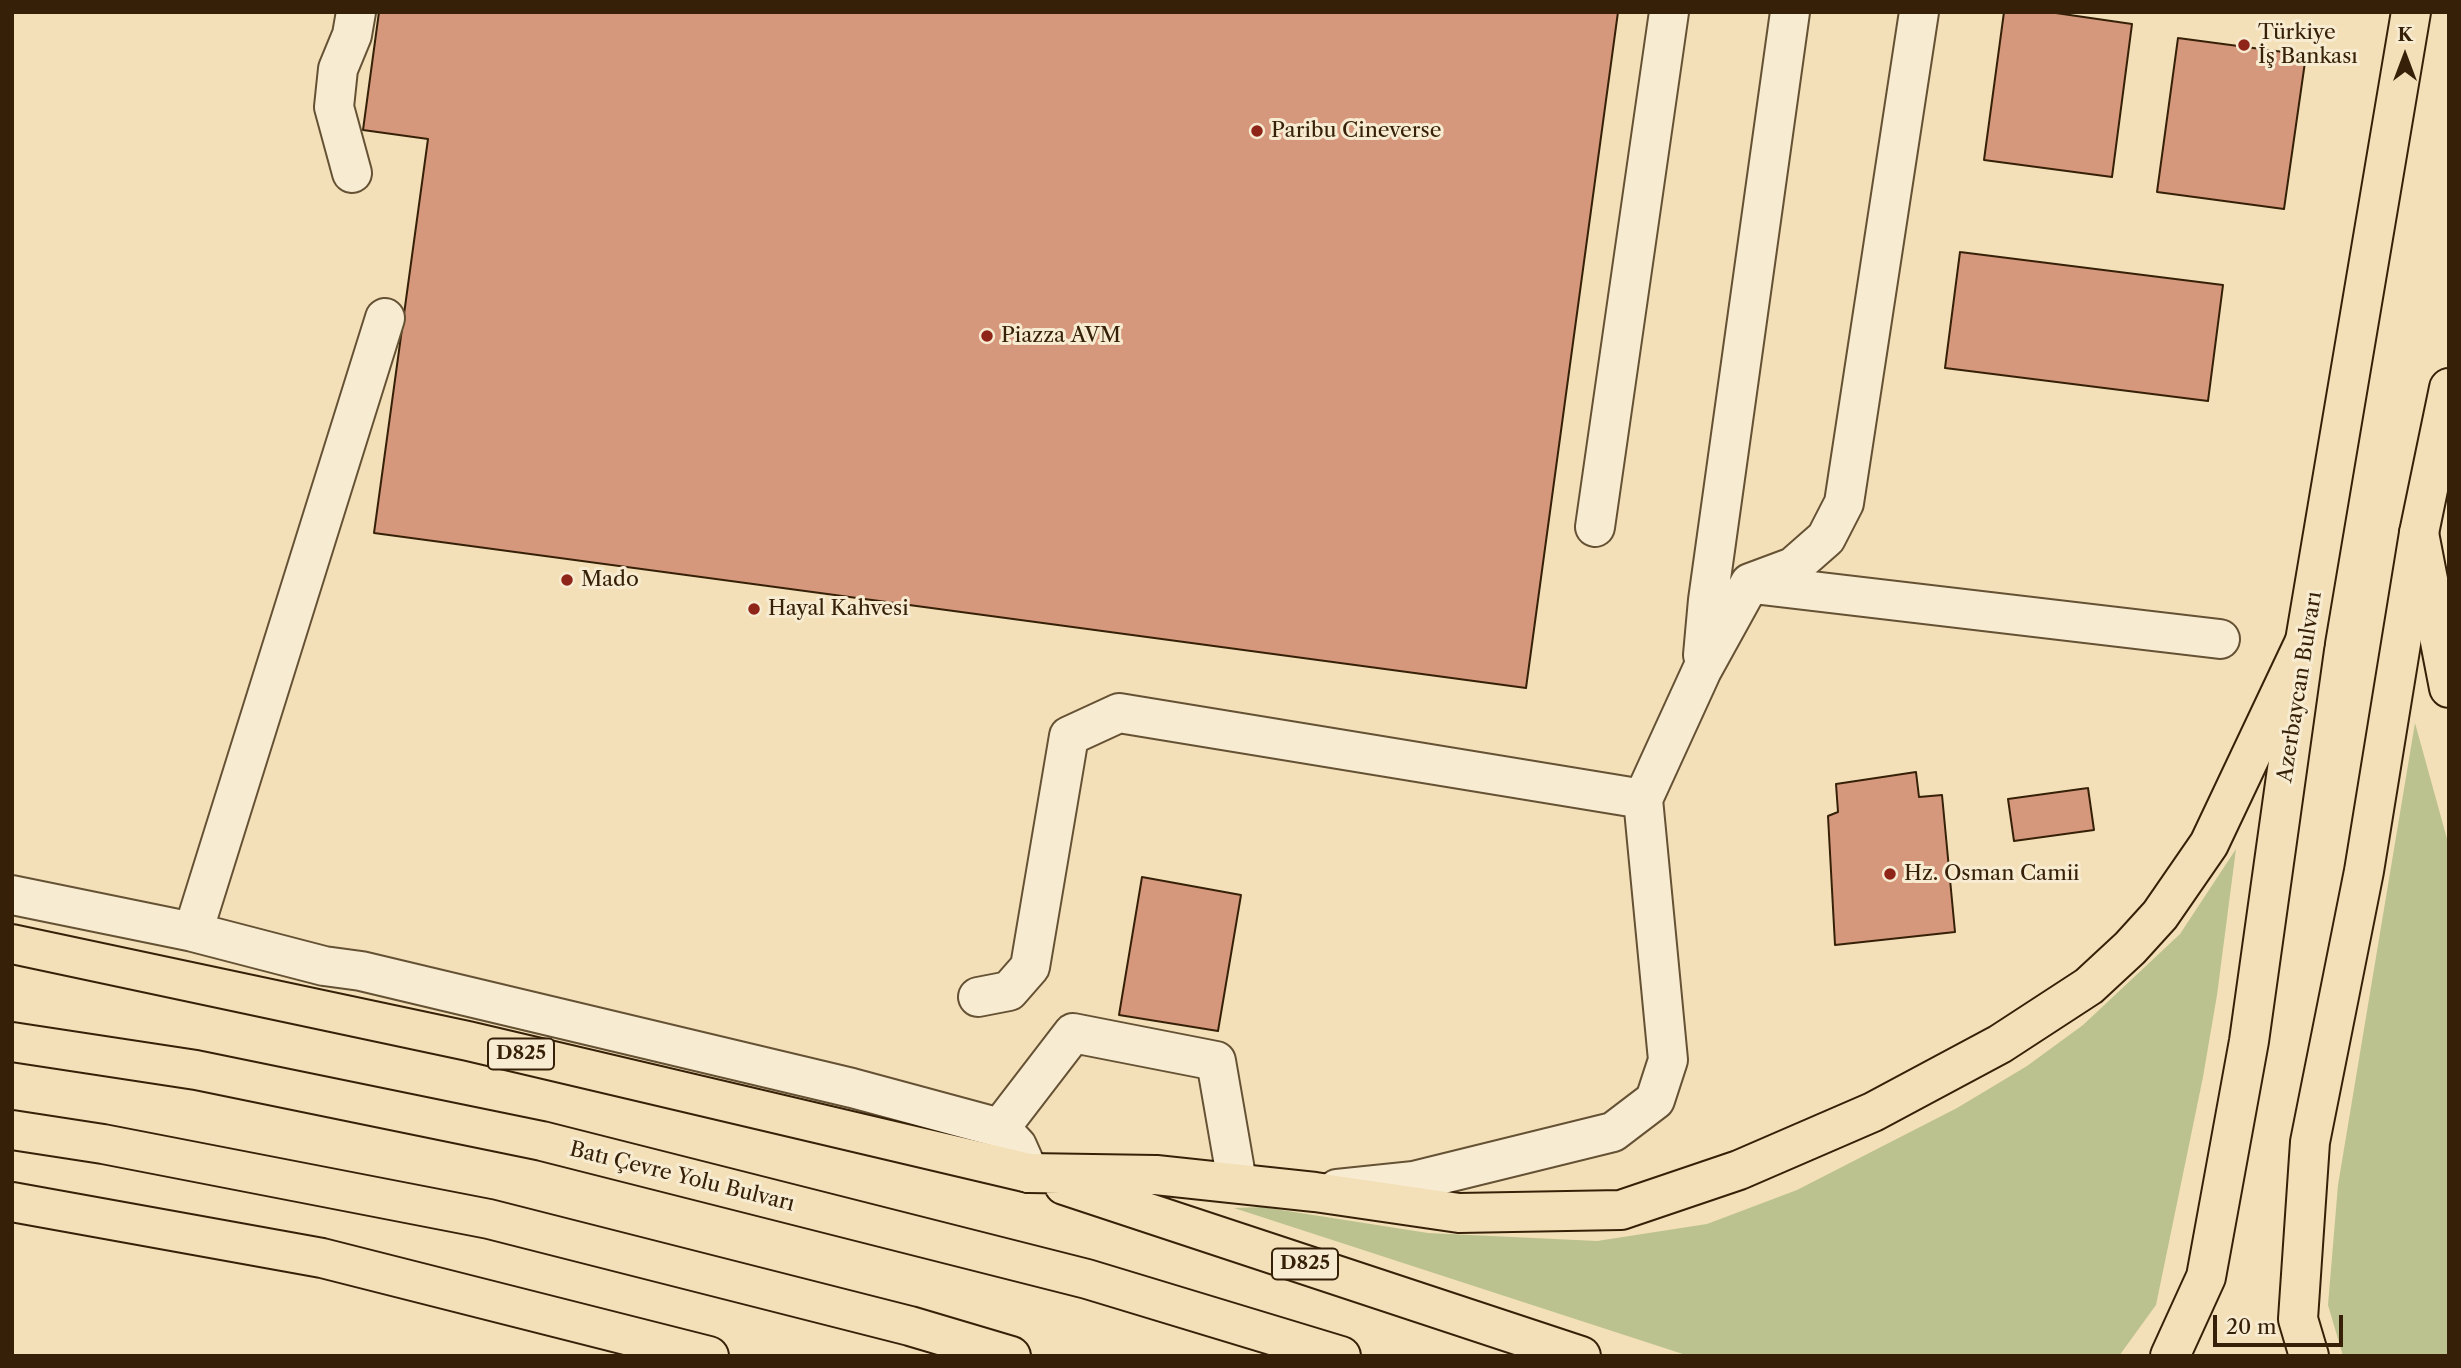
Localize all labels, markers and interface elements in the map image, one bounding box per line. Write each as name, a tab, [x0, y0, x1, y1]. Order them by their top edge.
place label: Türkiye İş Bankası	[2258, 20, 2358, 70]
north arrow	[2370, 21, 2440, 91]
text: K	[2397, 23, 2413, 46]
marker: Türkiye İş Bankası	[2236, 37, 2252, 53]
place label: Paribu Cineverse	[1271, 118, 1441, 144]
marker: Paribu Cineverse	[1249, 123, 1265, 139]
place label: Piazza AVM	[1001, 323, 1121, 349]
marker: Piazza AVM	[979, 328, 995, 344]
place label: Mado	[581, 567, 639, 593]
marker: Mado	[559, 572, 575, 588]
street label: Azerbaycan Bulvarı	[2272, 590, 2328, 784]
place label: Hayal Kahvesi	[768, 596, 909, 622]
marker: Hayal Kahvesi	[746, 601, 762, 617]
place label: Hz. Osman Camii	[1904, 861, 2079, 887]
marker: Hz. Osman Camii	[1882, 866, 1898, 882]
road number: D825	[488, 1038, 554, 1070]
street label: Batı Çevre Yolu Bulvarı	[567, 1137, 797, 1217]
road number: D825	[1272, 1248, 1338, 1280]
scale bar	[2216, 1302, 2346, 1346]
text: 20 m	[2226, 1314, 2277, 1339]

